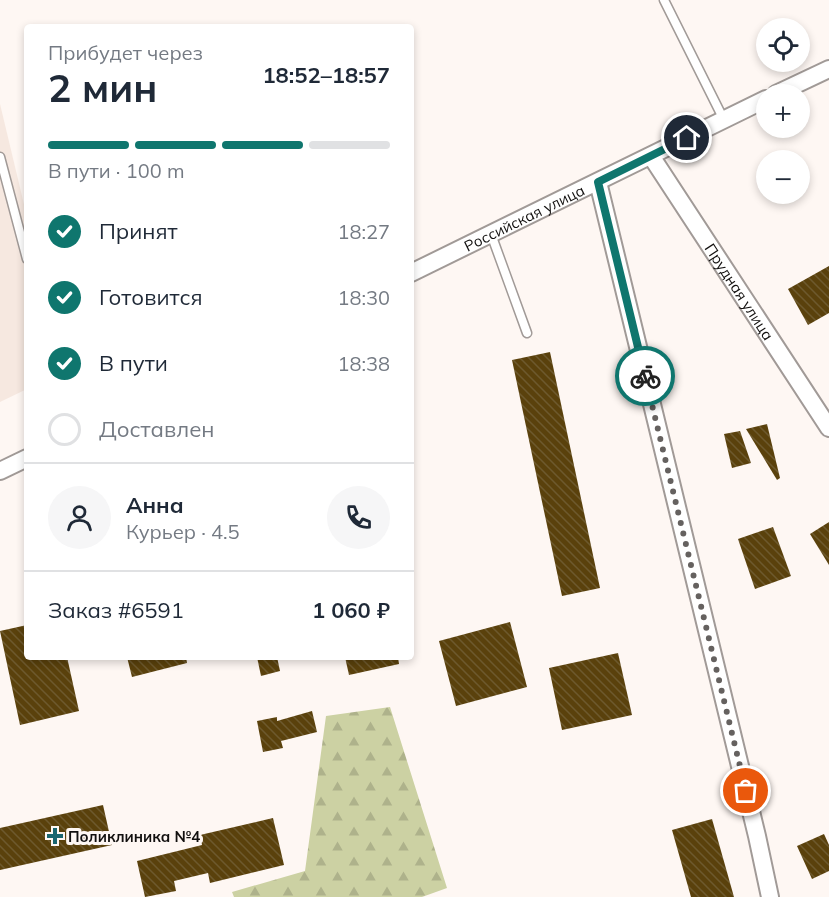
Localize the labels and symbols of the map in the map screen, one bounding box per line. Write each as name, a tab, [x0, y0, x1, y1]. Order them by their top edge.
pin	[661, 112, 712, 163]
street label: Российская улица	[461, 180, 588, 255]
street label: Прудная улица	[701, 240, 778, 343]
courier	[615, 346, 675, 406]
pin	[720, 765, 771, 816]
marker: Поликлиника №4	[46, 827, 64, 845]
place label: Поликлиника №4	[68, 827, 200, 846]

